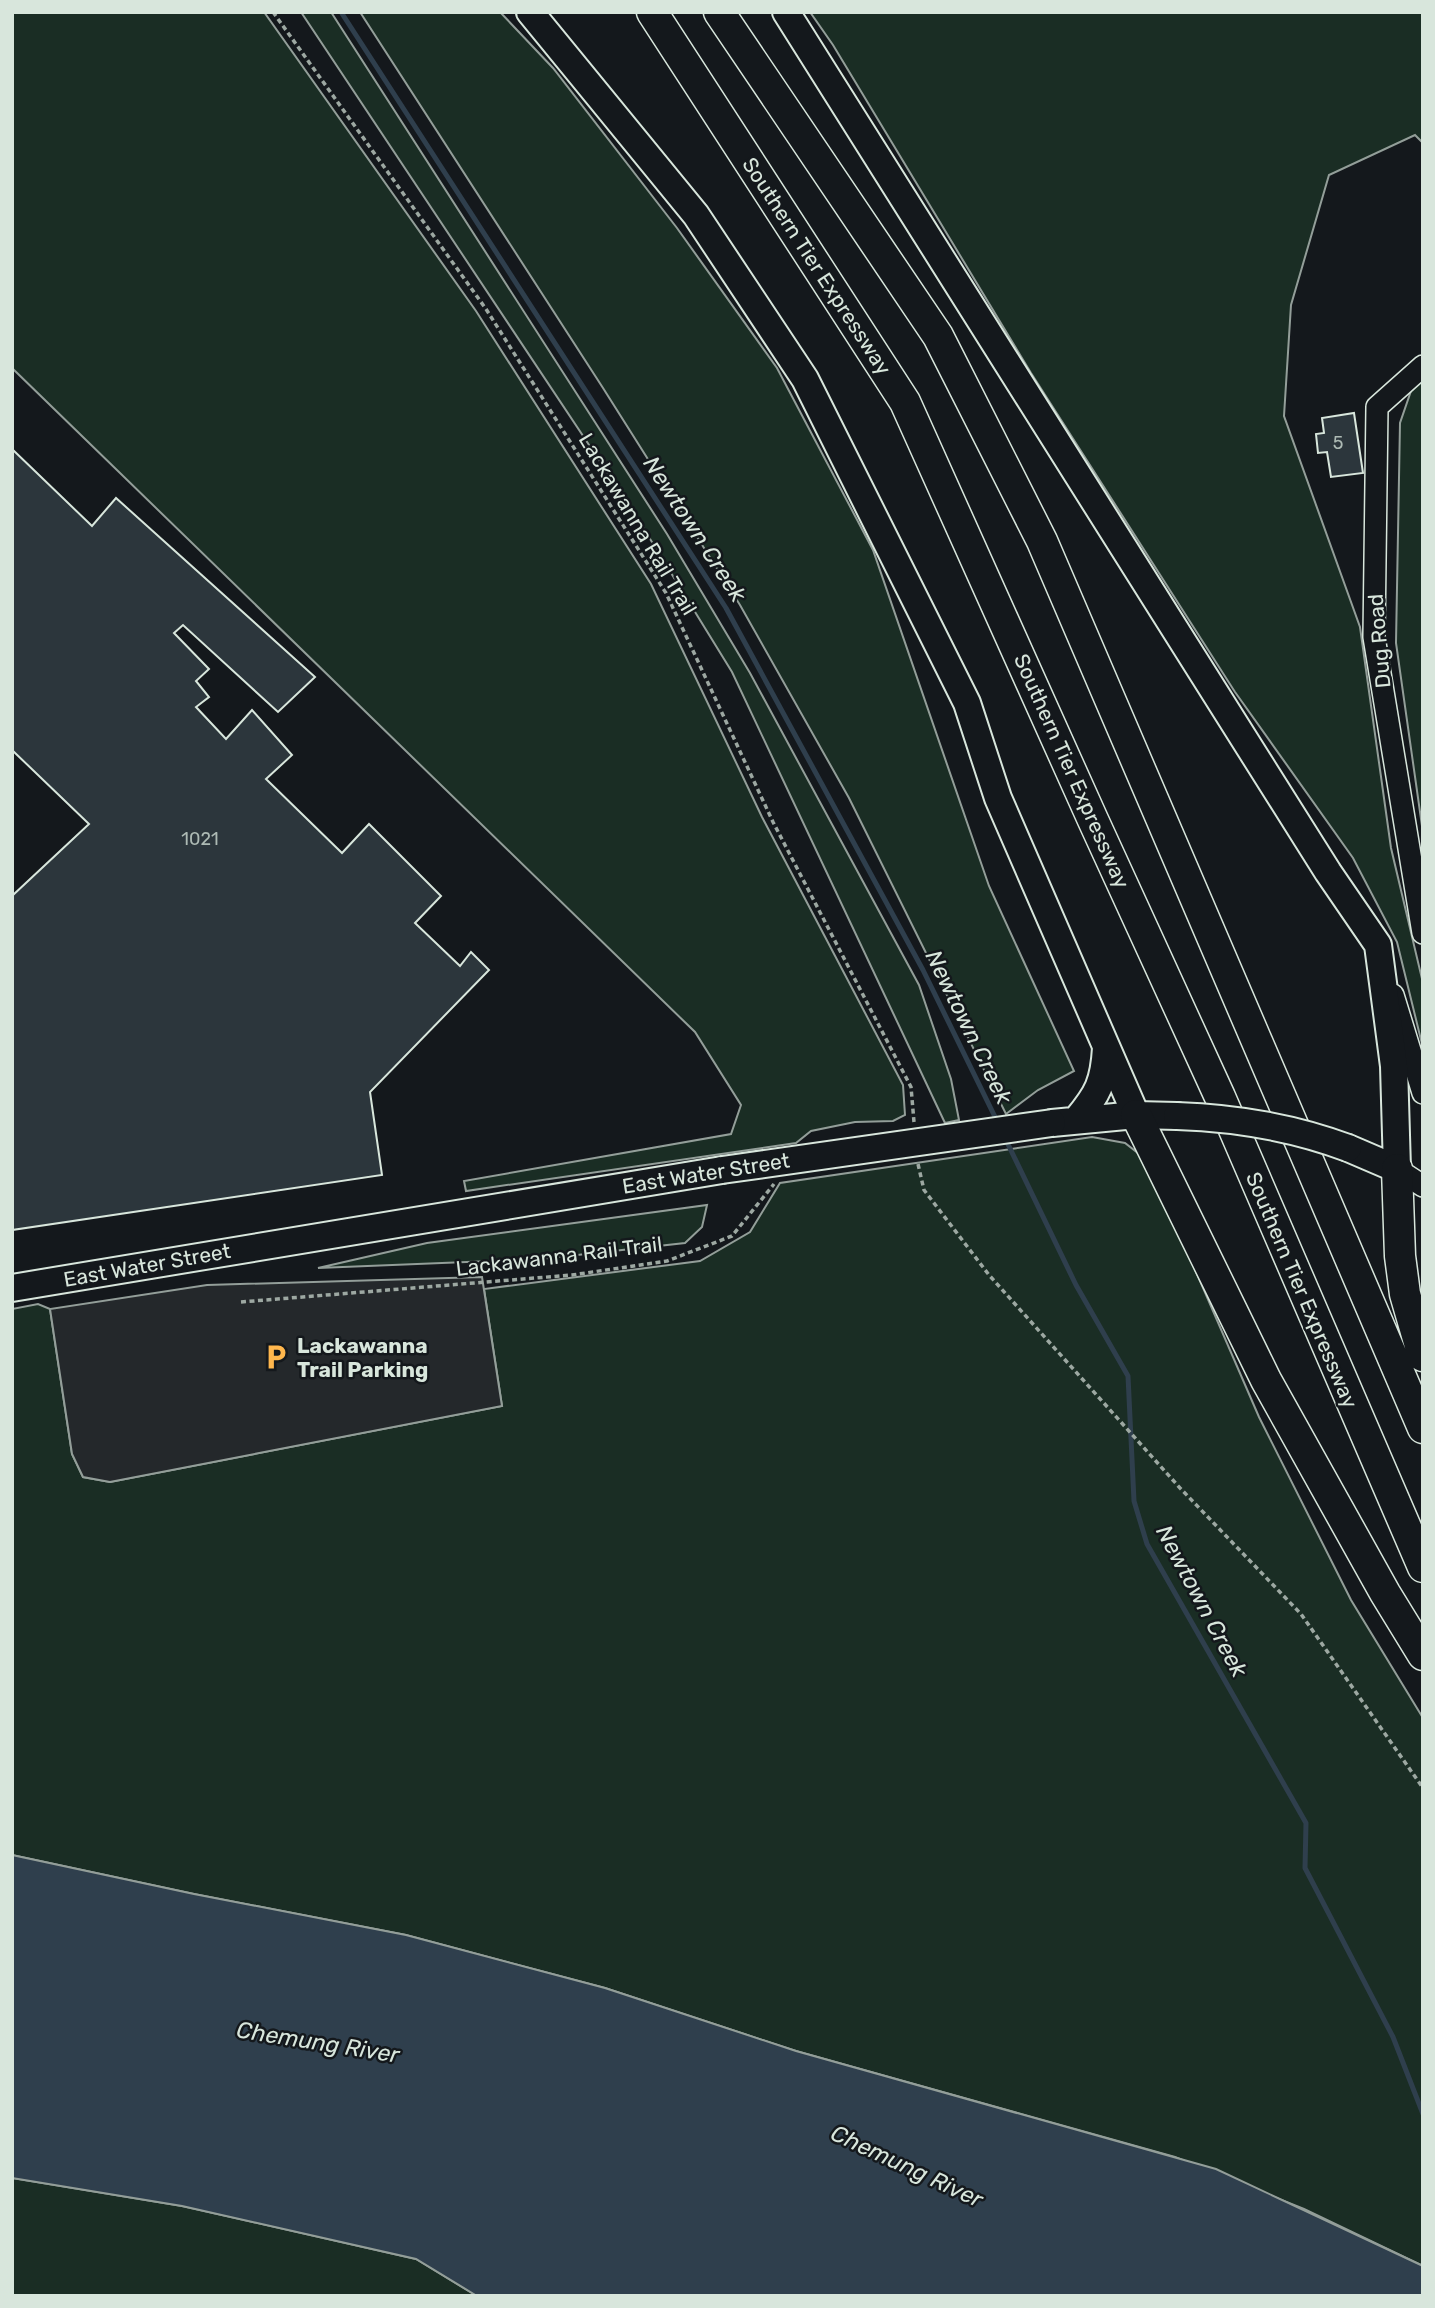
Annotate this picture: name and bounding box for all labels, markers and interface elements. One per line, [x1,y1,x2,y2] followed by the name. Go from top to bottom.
[737,153,897,380] street label: Southern Tier Expressway
[574,429,702,619] street label: Lackawanna Rail Trail
[1333,432,1343,454] house number: 5
[637,451,753,608] water label: Newtown Creek
[1362,593,1396,689] street label: Dug Road
[1009,650,1135,893] street label: Southern Tier Expressway
[181,828,219,850] house number: 1021
[920,945,1019,1110] water label: Newtown Creek
[620,1147,792,1199] street label: East Water Street
[1241,1168,1363,1412] street label: Southern Tier Expressway
[454,1231,664,1281] street label: Lackawanna Rail Trail
[62,1238,232,1292] street label: East Water Street
[297,1333,428,1382] place label: Lackawanna Trail Parking
[261,1342,291,1372] parking icon: Lackawanna Trail Parking
[1150,1520,1254,1683] water label: Newtown Creek
[235,2015,403,2069] water label: Chemung River
[827,2119,989,2214] water label: Chemung River

